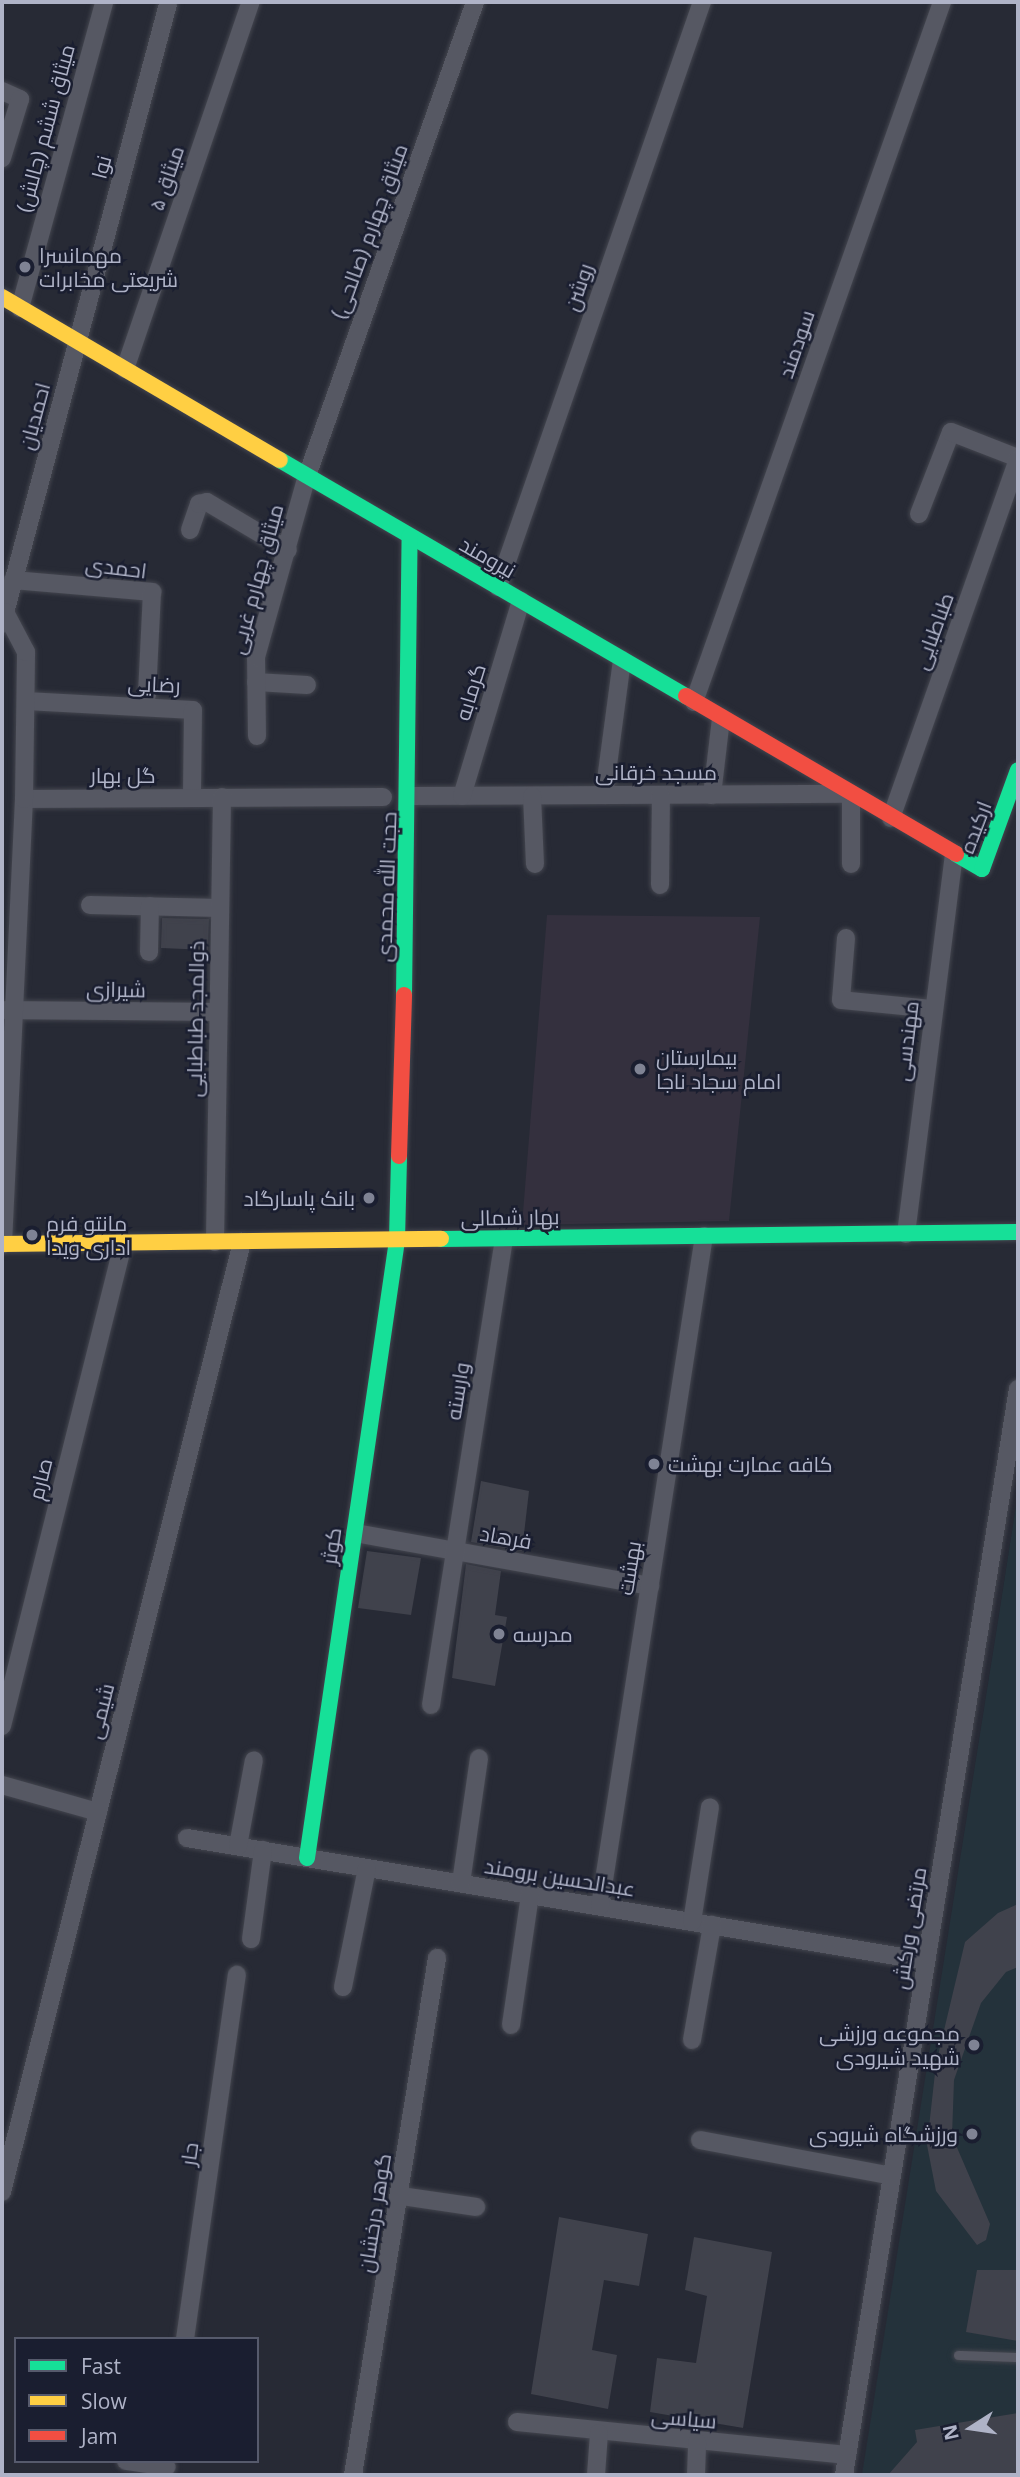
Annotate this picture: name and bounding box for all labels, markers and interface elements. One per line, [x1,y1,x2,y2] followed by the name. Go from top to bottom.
[11,41,79,215] street label: میثاق ششم (چالش)
[326,140,412,322] street label: میثاق چهارم (صالحی)
[143,142,189,214] street label: میثاق ۵
[86,152,116,182] street label: نوا
[39,242,178,292] place label: مهمانسرا شریعتی مخابرات
[17,259,33,275] marker: مهمانسرا شریعتی مخابرات
[558,260,598,314] street label: روشن
[773,307,819,381] street label: سودمند
[13,380,55,452] street label: احمدیان
[224,501,288,657] street label: میثاق چهارم غربی
[456,531,520,583] street label: نیرومند
[84,551,148,583] street label: احمدی
[907,589,959,673] street label: طباطبایی
[449,661,491,723] street label: گرمابه
[127,670,181,698] street label: رضایی
[595,759,717,785] street label: مسجد خرقانی
[90,762,156,788] street label: گل بهار
[954,797,996,857] street label: ارکیده
[371,811,401,963] street label: حجت الله محمدی
[181,940,209,1098] street label: ذوالمجد طباطبایی
[86,976,146,1002] street label: شیرازی
[889,999,923,1083] street label: مهندسی
[656,1044,781,1094] place label: بیمارستان امام سجاد ناجا
[630,1059,650,1079] marker: بیمارستان امام سجاد ناجا
[244,1185,355,1211] place label: بانک پاسارگاد
[361,1190,377,1206] marker: بانک پاسارگاد
[460,1204,560,1230] street label: بهار شمالی
[46,1210,131,1260] place label: مانتو فرم اداری ویدا
[24,1227,40,1243] marker: مانتو فرم اداری ویدا
[440,1360,474,1422] street label: وارسته
[668,1451,833,1477] place label: کافه عمارت بهشت
[23,1456,57,1502] street label: صارم
[646,1456,662,1472] marker: کافه عمارت بهشت
[478,1520,534,1554] street label: فرهاد
[316,1526,346,1566] street label: کوثر
[612,1539,646,1597] street label: بهشت
[513,1621,573,1647] place label: مدرسه
[491,1626,507,1642] marker: مدرسه
[81,1681,119,1741] street label: شیمی
[483,1853,637,1901] street label: عبدالحسین برومند
[887,1865,931,1991] street label: مرتضی ورکش
[819,2020,960,2070] place label: مجموعه ورزشی شهید شیرودی
[966,2037,982,2053] marker: مجموعه ورزشی شهید شیرودی
[809,2121,958,2147] place label: ورزشگاه شیرودی
[964,2126,980,2142] marker: ورزشگاه شیرودی
[175,2141,203,2167] street label: جار
[352,2152,396,2274] street label: گوهر درخشان
[14,2337,259,2463] legend
[81,2352,121,2380] text: Fast
[81,2387,127,2415] text: Slow
[936,2393,1006,2463] north arrow
[650,2403,718,2433] street label: سیاسی
[81,2422,118,2450] text: Jam
[936,2422,965,2443] text: N

